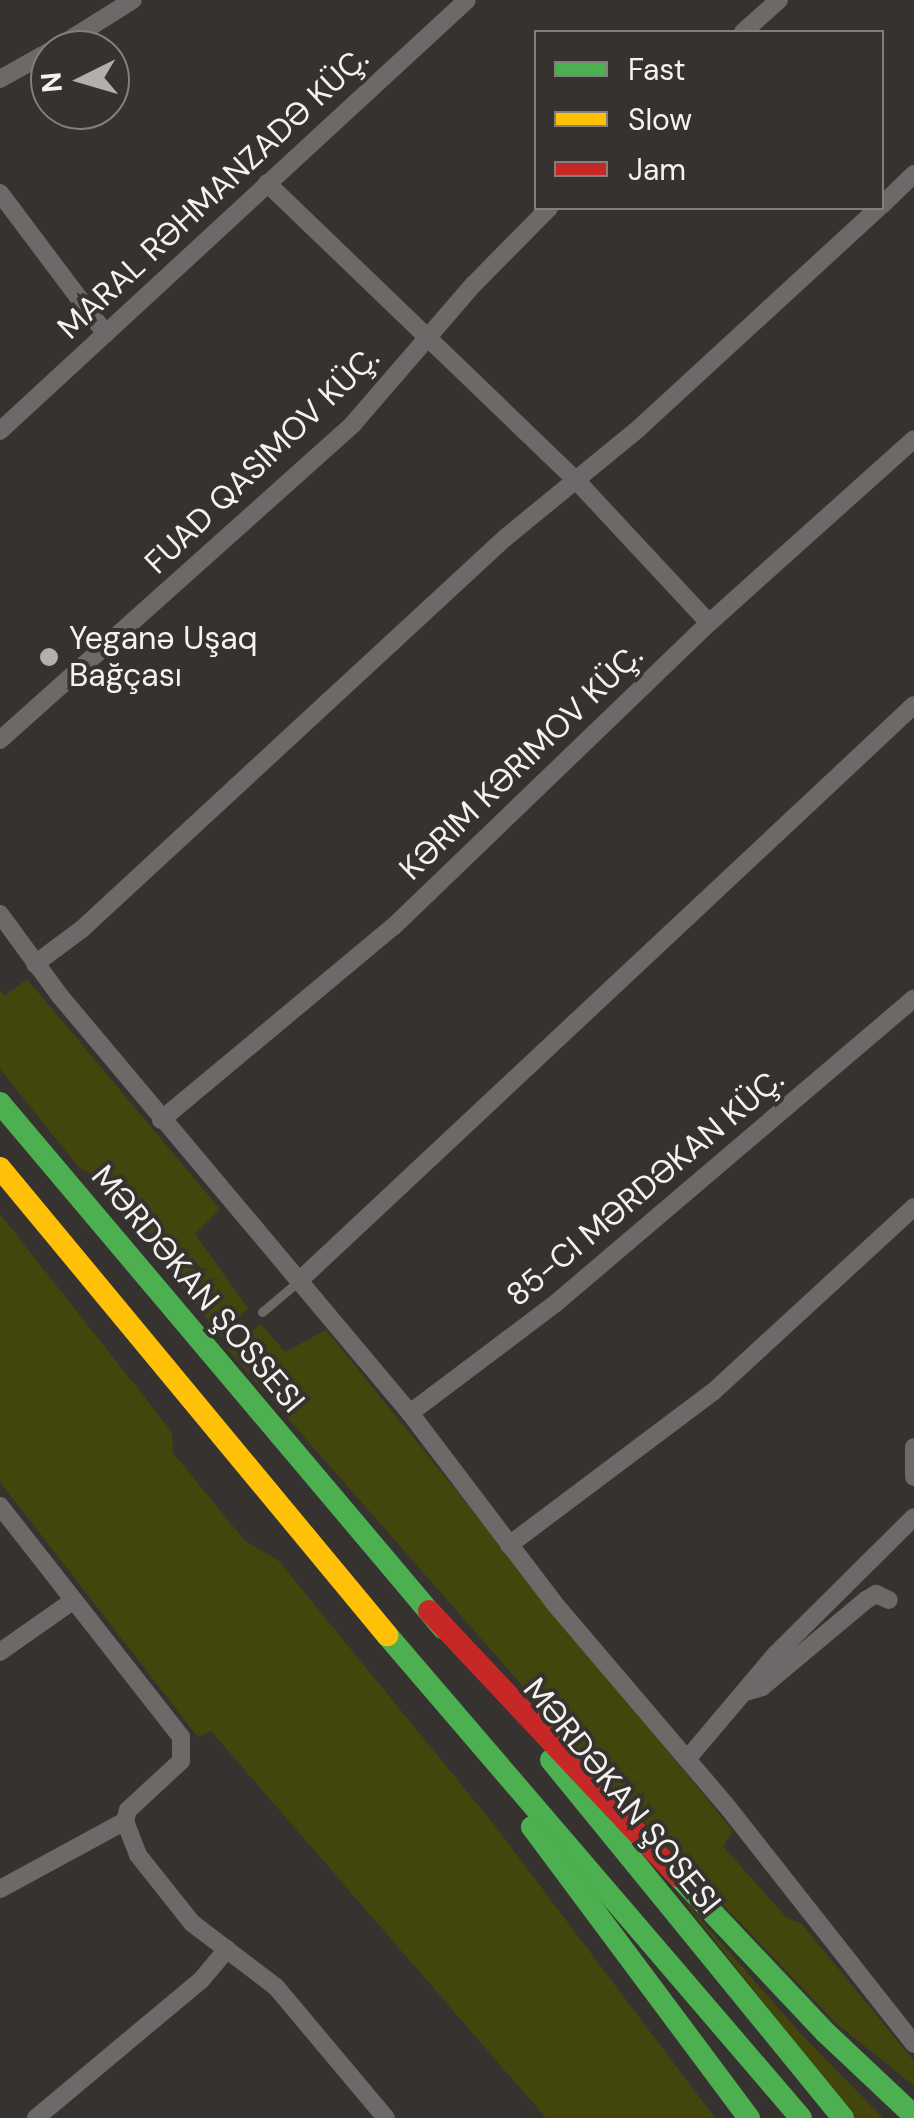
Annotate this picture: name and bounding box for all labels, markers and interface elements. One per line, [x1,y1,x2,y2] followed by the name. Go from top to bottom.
[30,30,130,130] north arrow
[534,30,884,210] legend
[50,39,376,347] street label: MARAL RƏHMANZADƏ KÜÇ.
[628,50,686,89] text: Fast
[628,100,692,139] text: Slow
[628,150,686,189] text: Jam
[137,338,387,582] street label: FUAD QASIMOV KÜÇ.
[69,620,258,695] place label: Yeganə Uşaq Bağçası
[392,636,650,888] street label: KƏRIM KƏRIMOV KÜÇ.
[38,646,60,668] marker: Yeganə Uşaq Bağçası
[499,1060,791,1314] street label: 85-CI MƏRDƏKAN KÜÇ.
[83,1158,313,1420] street label: MƏRDƏKAN ŞOSSESI
[515,1670,729,1922] street label: MƏRDƏKAN ŞOSESI

